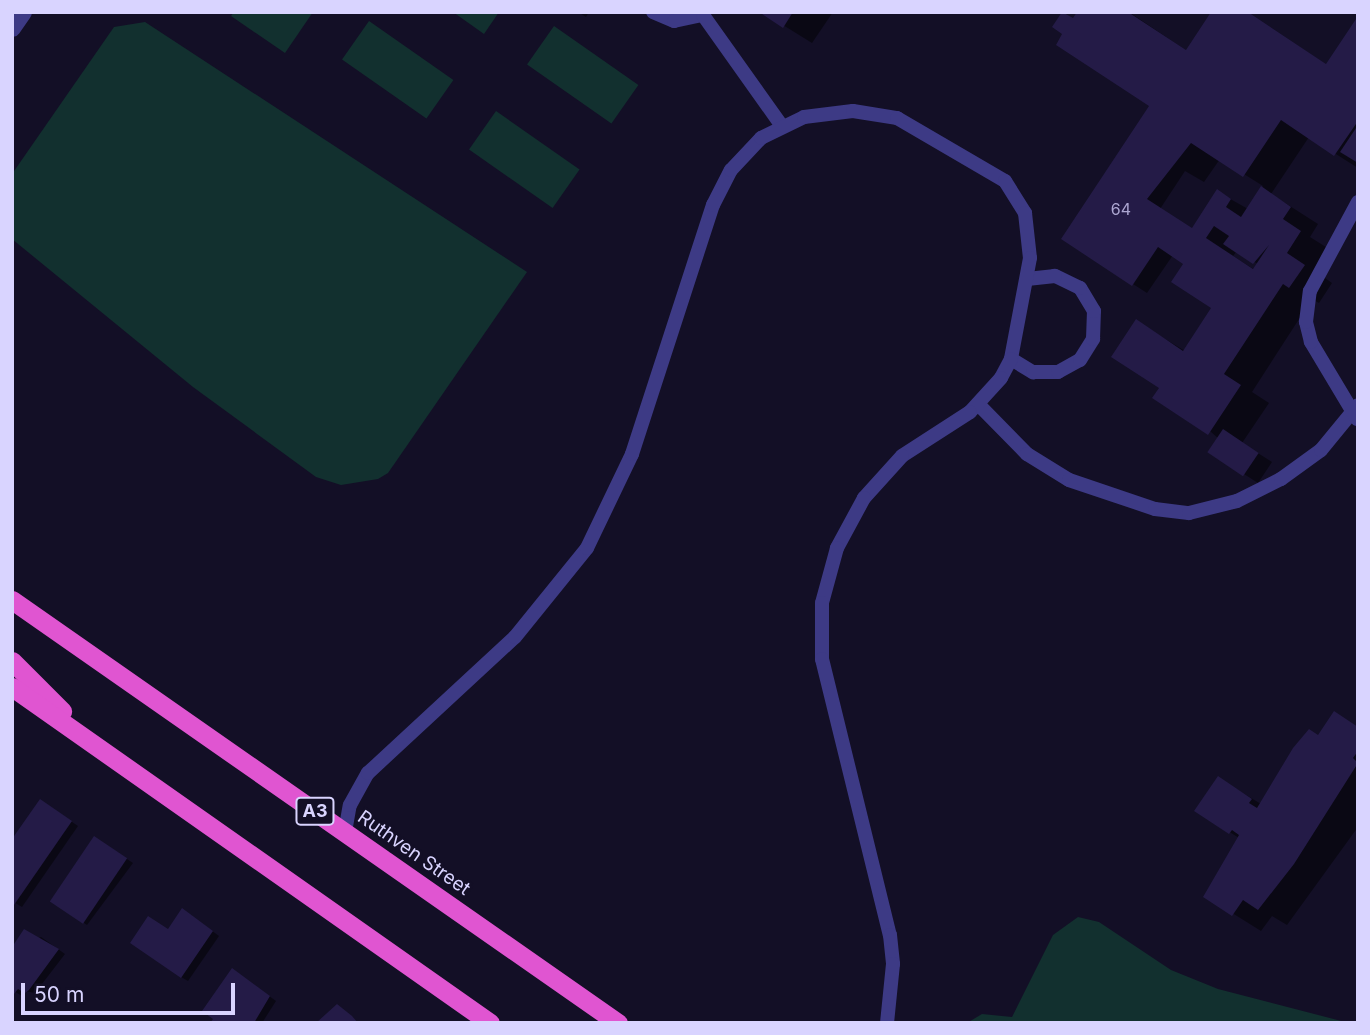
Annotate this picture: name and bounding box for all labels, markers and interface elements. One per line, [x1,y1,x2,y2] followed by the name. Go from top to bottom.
[1111,199,1131,219] house number: 64
[294,796,336,826] road number: A3
[353,806,475,900] street label: Ruthven Street
[24,968,238,1012] scale bar
[34,982,84,1007] text: 50 m

